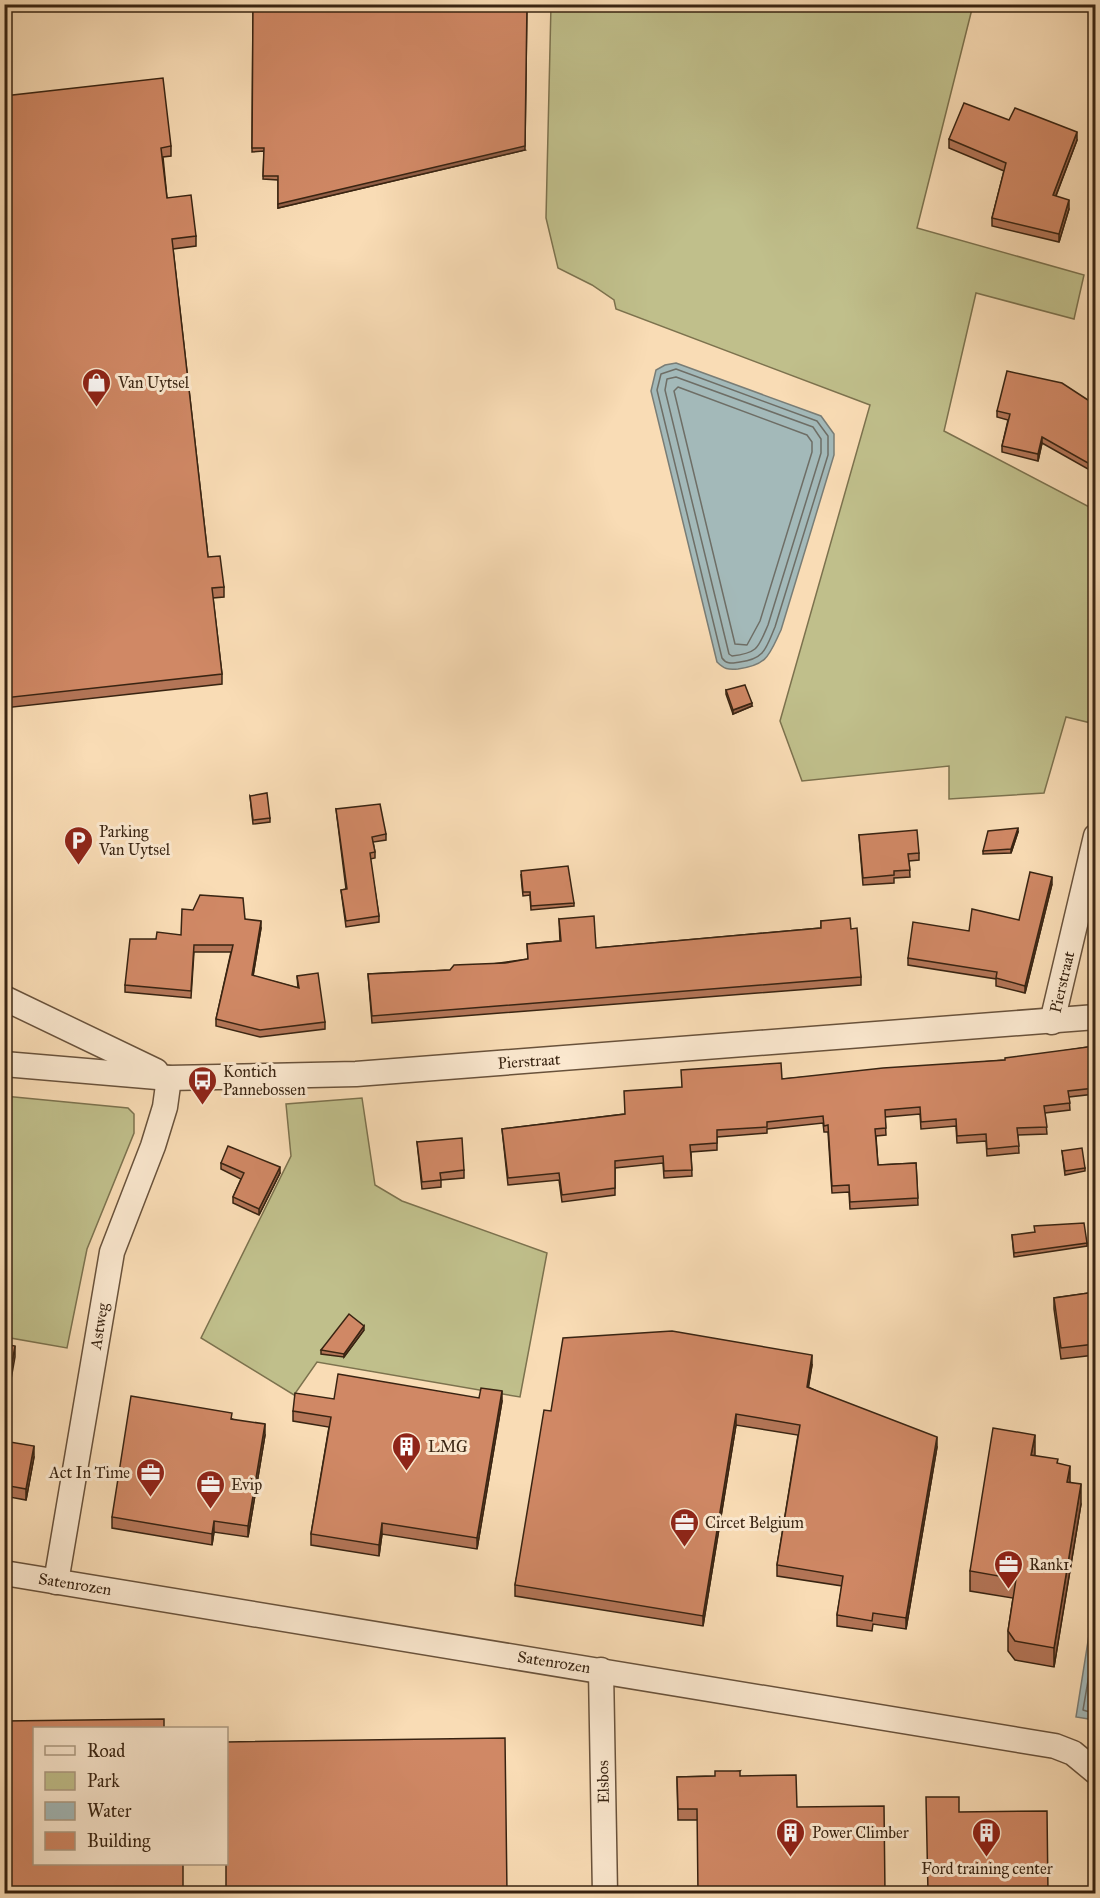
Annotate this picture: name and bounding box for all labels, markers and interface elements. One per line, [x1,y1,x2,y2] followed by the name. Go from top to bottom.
[81,366,113,408] shop icon: Van Uytsel
[117,373,190,392] place label: Van Uytsel
[98,822,171,859] place label: Parking Van Uytsel
[62,824,94,866] parking icon: Parking Van Uytsel
[1046,949,1078,1015] street label: Pierstraat
[497,1049,561,1073] street label: Pierstraat
[223,1062,306,1099] place label: Kontich Pannebossen
[186,1064,218,1106] bus stop icon: Kontich Pannebossen
[86,1301,113,1352] street label: Astweg
[391,1430,423,1472] building icon: LMG
[428,1437,468,1456] place label: LMG
[135,1456,167,1498] office icon: Act In Time
[48,1463,130,1482] place label: Act In Time
[194,1468,226,1510] office icon: Evip
[231,1475,262,1494] place label: Evip
[668,1506,700,1548] office icon: Circet Belgium
[705,1513,805,1533] place label: Circet Belgium
[992,1548,1024,1590] office icon: Rank1
[1029,1555,1069,1574] place label: Rank1
[37,1569,113,1599] street label: Satenrozen
[516,1647,592,1677] street label: Satenrozen
[33,1727,228,1865] legend
[87,1740,125,1762] text: Road
[593,1760,613,1804] street label: Elsbos
[87,1770,120,1792] text: Park
[87,1800,132,1822] text: Water
[775,1816,807,1858] building icon: Power Climber
[971,1816,1003,1858] building icon: Ford training center
[812,1823,909,1842] place label: Power Climber
[87,1830,151,1853] text: Building
[921,1859,1053,1879] place label: Ford training center

